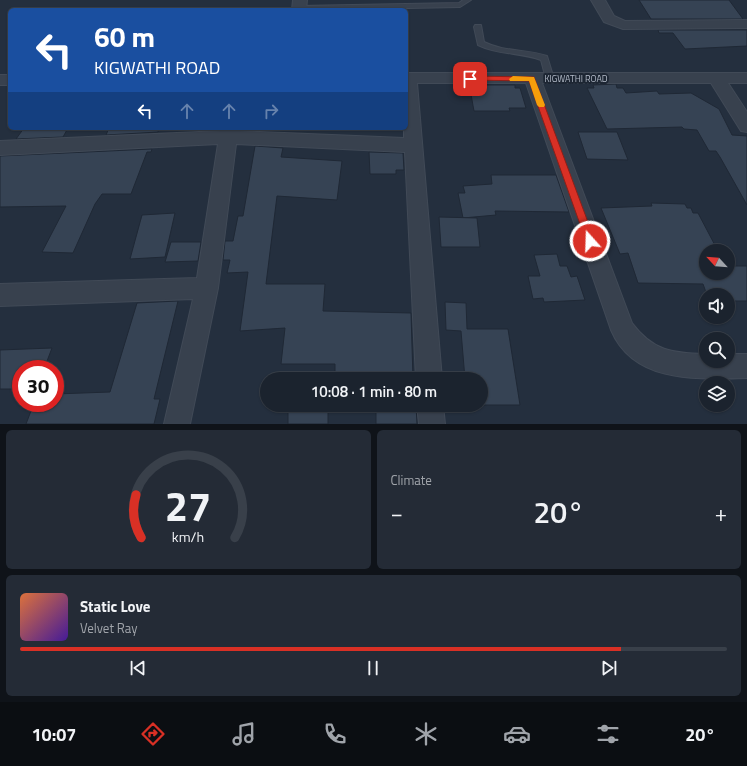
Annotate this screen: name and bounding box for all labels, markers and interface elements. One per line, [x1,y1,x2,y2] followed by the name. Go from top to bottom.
[94,15,155,58] text: 60 m
[28,24,80,76] icon: left
[94,54,220,81] text: KIGWATHI ROAD
[453,62,487,96] pin
[459,68,481,90] icon: arrive
[544,72,608,85] street label: KIGWATHI ROAD
[134,100,156,122] icon: left
[176,100,198,122] icon: ahead
[218,100,240,122] icon: ahead
[260,100,282,122] icon: right
[569,220,611,262] position arrow
[699,244,735,280] north arrow
[699,244,735,412] map controls
[699,288,735,324] button: sound
[699,332,735,368] button: search
[12,360,64,412] speed limit sign: 30
[699,376,735,412] button: layers
[311,380,437,403] text: 10:08 · 1 min · 80 m
[391,470,432,490] text: Climate
[165,473,212,536] text: 27
[534,489,584,535] text: 20°
[391,496,403,530] text: −
[715,496,727,530] text: +
[172,525,204,547] text: km/h
[80,595,151,618] text: Static Love
[80,618,138,638] text: Velvet Ray
[127,657,149,679] icon: previous
[362,657,384,679] icon: pause
[598,657,620,679] icon: next
[139,720,167,748] icon: directions
[230,720,258,748] icon: music
[321,720,349,748] icon: phone
[412,720,440,748] icon: climate
[503,720,531,748] icon: car
[594,720,622,748] icon: filters
[31,721,76,748] text: 10:07
[685,721,715,748] text: 20°

